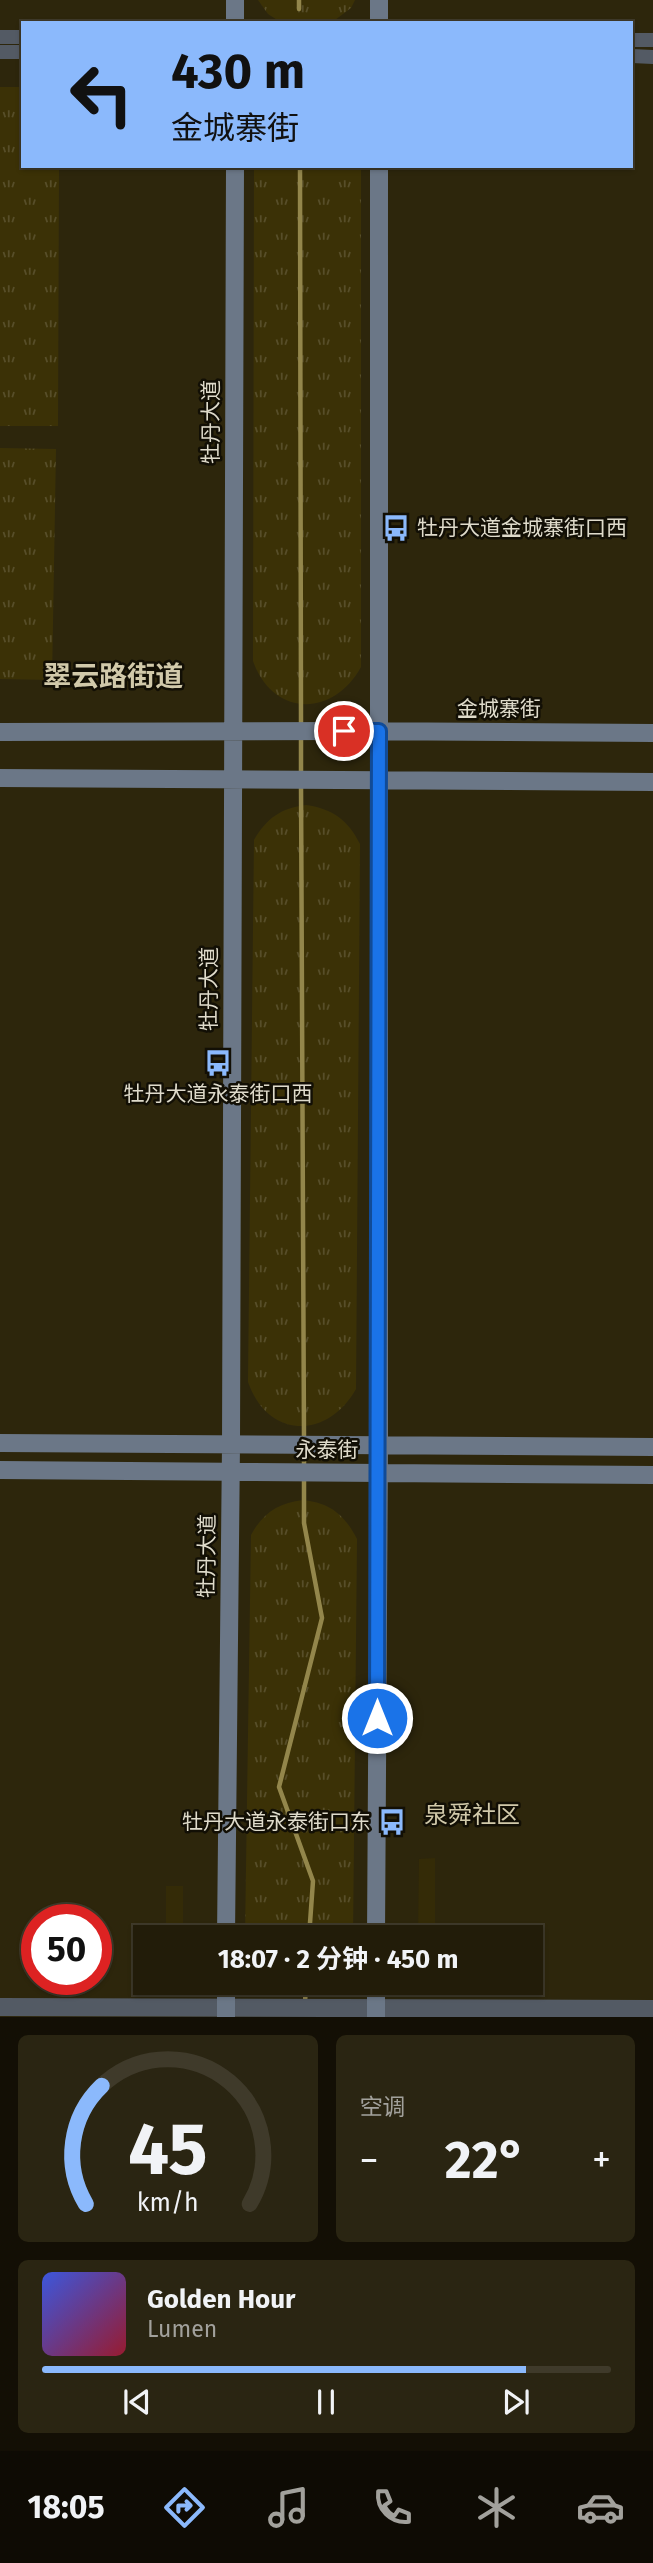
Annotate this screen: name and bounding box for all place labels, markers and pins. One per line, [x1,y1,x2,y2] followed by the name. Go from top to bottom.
[381,513,411,543] bus stop icon: 牡丹大道金城寨街口西
[417,515,627,541] place label: 牡丹大道金城寨街口西
[314,701,374,761] pin
[203,1048,233,1078] bus stop icon: 牡丹大道永泰街口西
[124,1081,313,1107] place label: 牡丹大道永泰街口西
[377,1807,407,1837] bus stop icon: 牡丹大道永泰街口东
[182,1809,371,1835] place label: 牡丹大道永泰街口东

